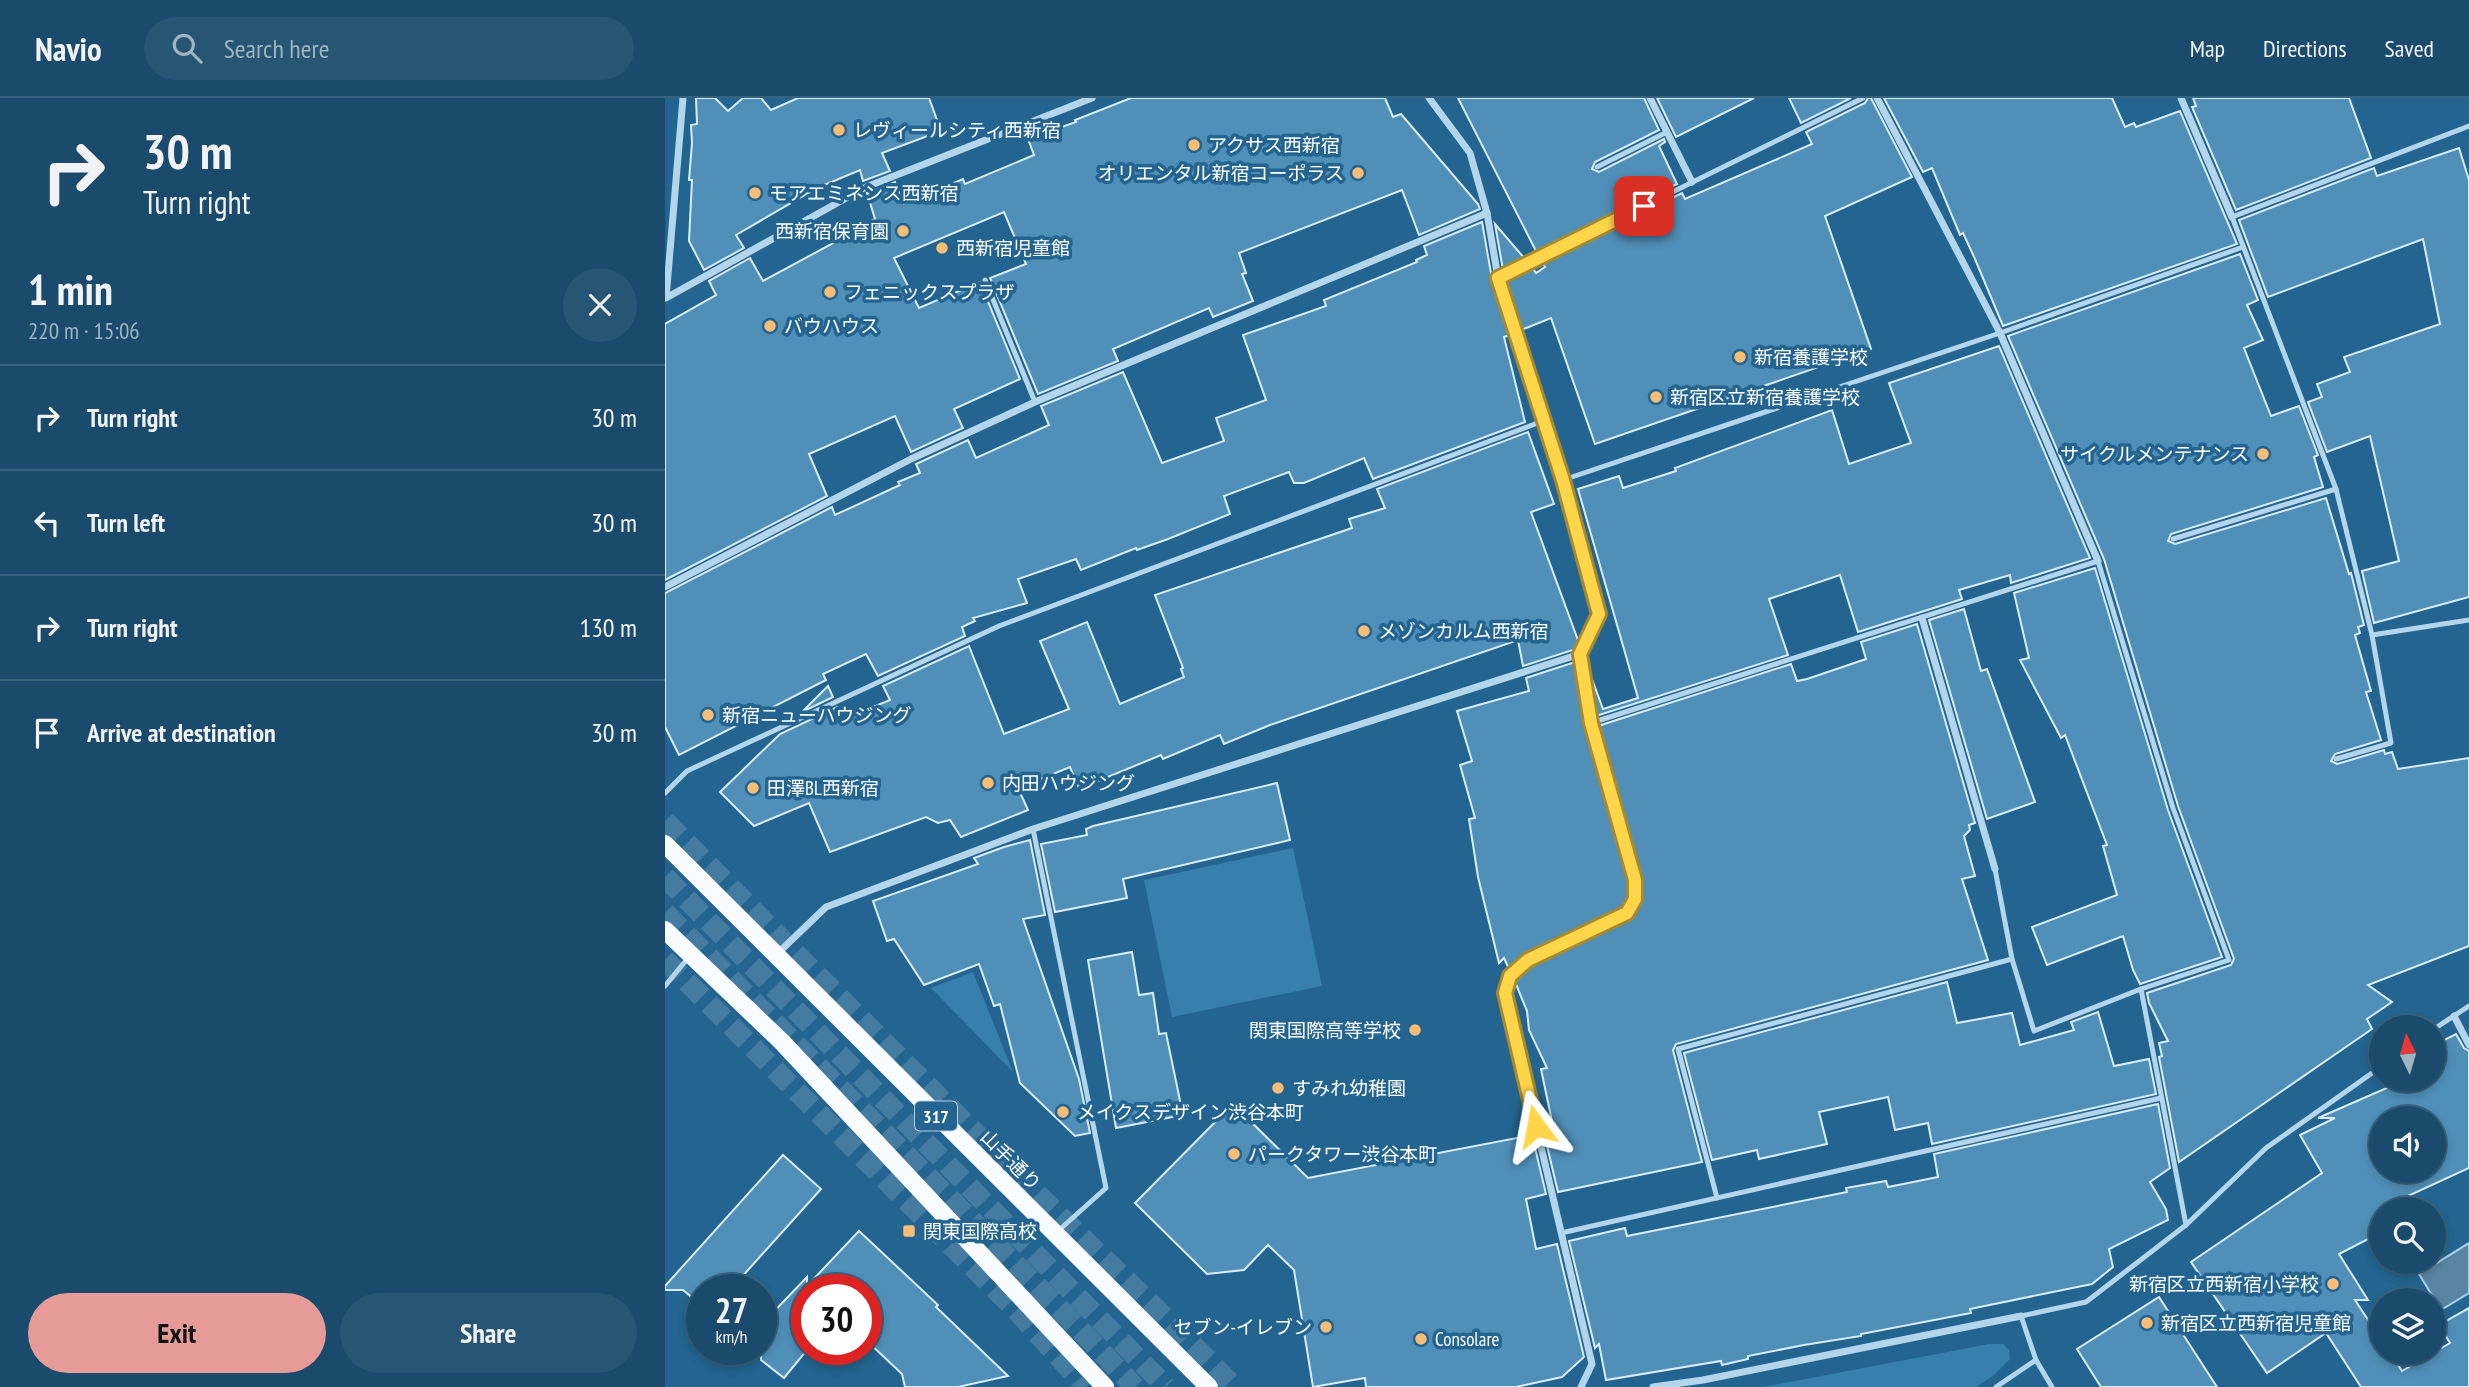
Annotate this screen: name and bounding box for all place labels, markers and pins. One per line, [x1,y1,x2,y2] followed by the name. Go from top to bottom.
[853,118,1061,142] place label: レヴィールシティ西新宿
[831,122,847,138] marker: レヴィールシティ西新宿
[1208,133,1340,157] place label: アクサス西新宿
[1186,137,1202,153] marker: アクサス西新宿
[1097,161,1344,185] place label: オリエンタル新宿コーポラス
[1350,165,1366,181] marker: オリエンタル新宿コーポラス
[1614,176,1674,236] pin
[769,181,959,205] place label: モアエミネンス西新宿
[747,185,763,201] marker: モアエミネンス西新宿
[775,219,889,243] place label: 西新宿保育園
[895,223,911,239] marker: 西新宿保育園
[956,236,1070,260] place label: 西新宿児童館
[934,240,950,256] marker: 西新宿児童館
[844,280,1014,304] place label: フェニックスプラザ
[822,284,838,300] marker: フェニックスプラザ
[784,314,879,338] place label: バウハウス
[762,318,778,334] marker: バウハウス
[1754,345,1868,369] place label: 新宿養護学校
[1732,349,1748,365] marker: 新宿養護学校
[1670,385,1860,409] place label: 新宿区立新宿養護学校
[1648,389,1664,405] marker: 新宿区立新宿養護学校
[2060,442,2249,466] place label: サイクルメンテナンス
[2255,446,2271,462] marker: サイクルメンテナンス
[1378,619,1549,643] place label: メゾンカルム西新宿
[1356,623,1372,639] marker: メゾンカルム西新宿
[722,703,912,727] place label: 新宿ニューハウジング
[700,707,716,723] marker: 新宿ニューハウジング
[1002,771,1135,795] place label: 内田ハウジング
[980,775,996,791] marker: 内田ハウジング
[767,776,879,800] place label: 田澤BL西新宿
[745,780,761,796] marker: 田澤BL西新宿
[1249,1018,1401,1042] place label: 関東国際高等学校
[1407,1022,1423,1038] marker: 関東国際高等学校
[1292,1076,1406,1100] place label: すみれ幼稚園
[1270,1080,1286,1096] marker: すみれ幼稚園
[1077,1100,1304,1124] place label: メイクスデザイン渋谷本町
[1055,1104,1071,1120] marker: メイクスデザイン渋谷本町
[1248,1142,1437,1166] place label: パークタワー渋谷本町
[1226,1146,1242,1162] marker: パークタワー渋谷本町
[923,1219,1037,1243] place label: 関東国際高校
[901,1223,917,1239] marker: 関東国際高校
[2129,1272,2319,1296] place label: 新宿区立西新宿小学校
[2325,1276,2341,1292] marker: 新宿区立西新宿小学校
[2161,1311,2351,1335] place label: 新宿区立西新宿児童館
[1173,1315,1312,1339] place label: セブン-イレブン
[2139,1315,2155,1331] marker: 新宿区立西新宿児童館
[1318,1319,1334,1335] marker: セブン-イレブン
[1435,1327,1500,1351] place label: Consolare
[1413,1331,1429,1347] marker: Consolare

